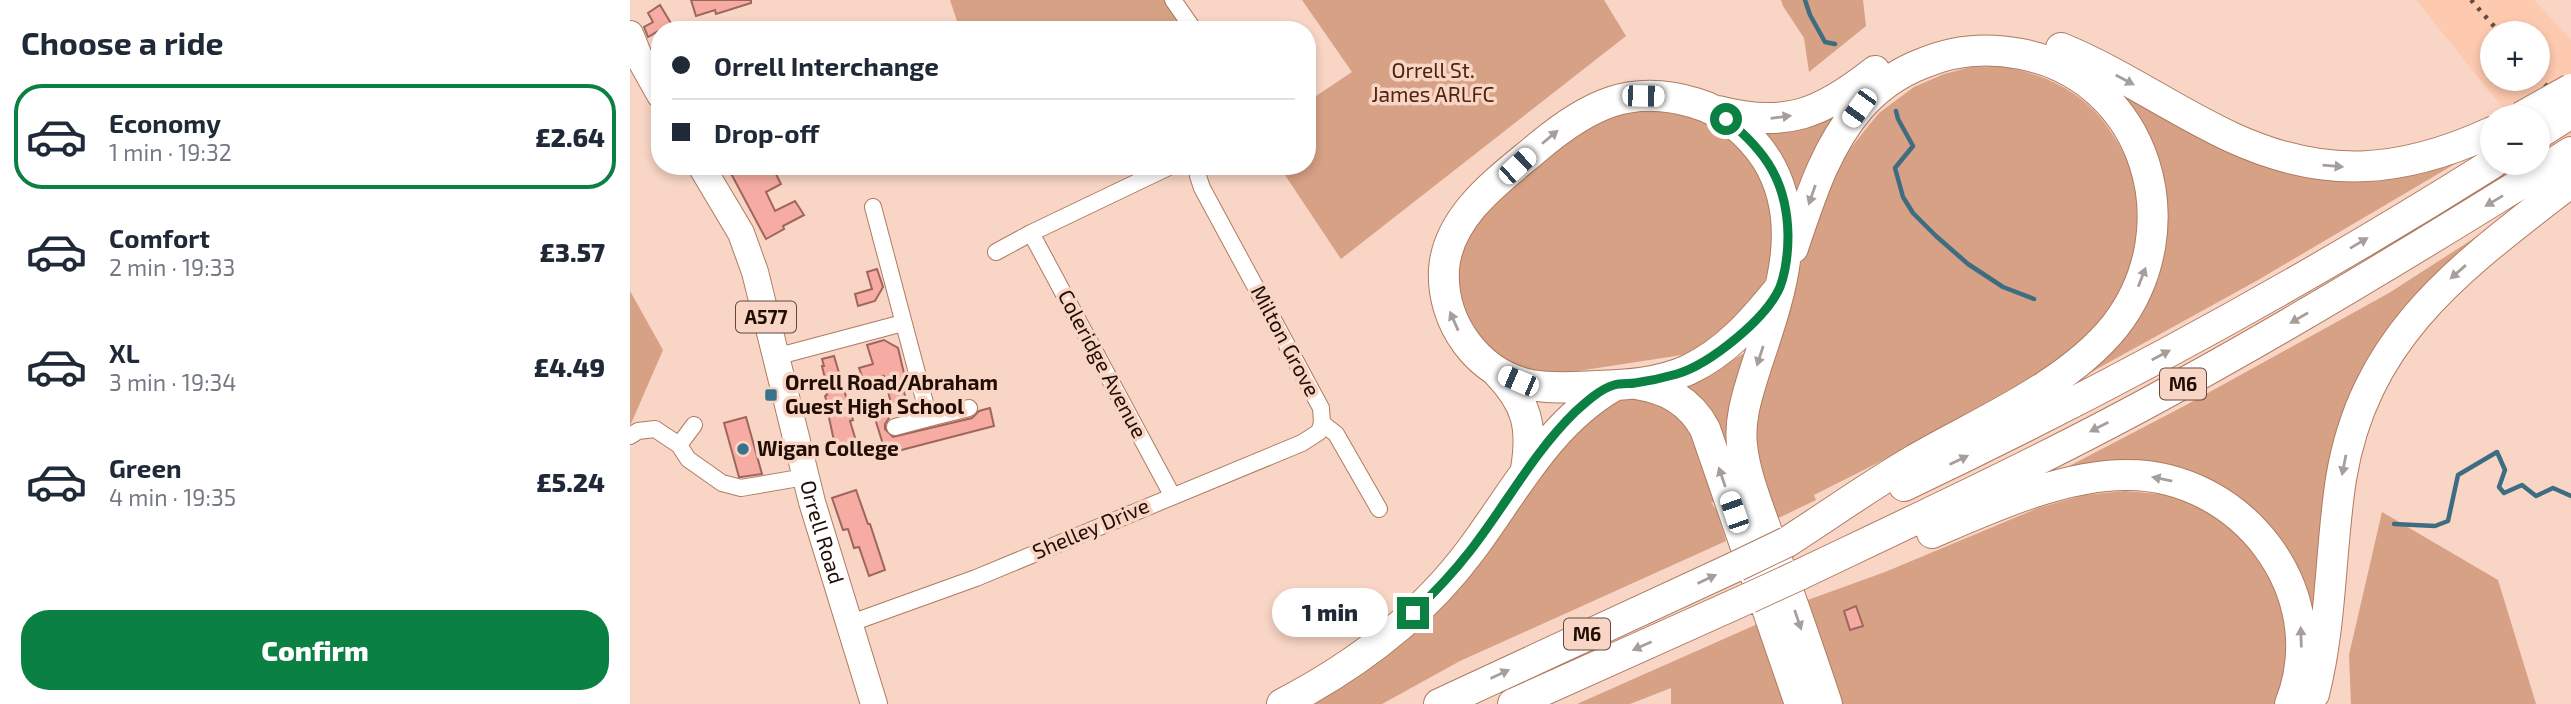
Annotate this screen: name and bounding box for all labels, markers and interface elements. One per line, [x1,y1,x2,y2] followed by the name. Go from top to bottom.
[2480,21,2550,175] map controls
[2480,21,2550,91] button: +
[21,23,224,61] text: Choose a ride
[714,50,939,81] text: Orrell Interchange
[1371,57,1495,106] park label: Orrell St. James ARLFC
[2115,74,2135,85] one-way arrow
[1622,85,1665,107] car
[1839,85,1880,131] car
[1710,103,1742,135] route start
[25,105,88,168] icon: car
[2480,105,2550,175] button: −
[109,107,221,138] text: Economy
[1771,112,1793,123] one-way arrow
[714,117,819,148] text: Drop-off
[535,121,605,152] text: £2.64
[1541,130,1558,145] one-way arrow
[109,138,232,166] text: 1 min · 19:32
[1495,144,1540,188] car
[2323,161,2345,172] one-way arrow
[1806,184,1817,205] one-way arrow
[2484,195,2503,207] one-way arrow
[25,220,88,283] icon: car
[109,222,210,253] text: Comfort
[540,236,605,267] text: £3.57
[2350,237,2369,249] one-way arrow
[109,253,235,281] text: 2 min · 19:33
[2450,264,2467,280] one-way arrow
[2137,266,2148,287] one-way arrow
[1247,281,1326,400] street label: Milton Grove
[1054,285,1153,442] street label: Coleridge Avenue
[736,302,796,332] road number: A577
[1448,311,1460,331] one-way arrow
[2289,311,2308,324] one-way arrow
[25,335,88,398] icon: car
[109,337,140,368] text: XL
[1754,345,1764,366] one-way arrow
[2151,349,2171,361] one-way arrow
[534,351,605,382] text: £4.49
[1495,363,1542,399] car
[109,368,237,396] text: 3 min · 19:34
[2160,368,2206,400] road number: M6
[785,369,998,418] place label: Orrell Road/Abraham Guest High School
[763,387,779,403] marker: Orrell Road/Abraham Guest High School
[2089,422,2109,433] one-way arrow
[757,435,899,460] place label: Wigan College
[735,441,751,457] marker: Wigan College
[25,450,88,513] icon: car
[109,452,182,483] text: Green
[1949,454,1969,466] one-way arrow
[2338,454,2349,476] one-way arrow
[536,466,605,497] text: £5.24
[1716,467,1726,488] one-way arrow
[2151,473,2173,484] one-way arrow
[796,477,850,587] street label: Orrell Road
[109,483,236,511] text: 4 min · 19:35
[1718,489,1751,535] car
[1028,492,1152,563] street label: Shelley Drive
[1697,574,1717,585] one-way arrow
[1273,588,1388,638] callout: 1 min
[1397,597,1429,629] route end
[1302,598,1358,626] text: 1 min
[21,610,609,690] button: Confirm
[1793,610,1804,631] one-way arrow
[1564,618,1610,650] road number: M6
[2295,626,2306,648] one-way arrow
[1632,640,1652,652] one-way arrow
[1490,668,1510,680] one-way arrow

